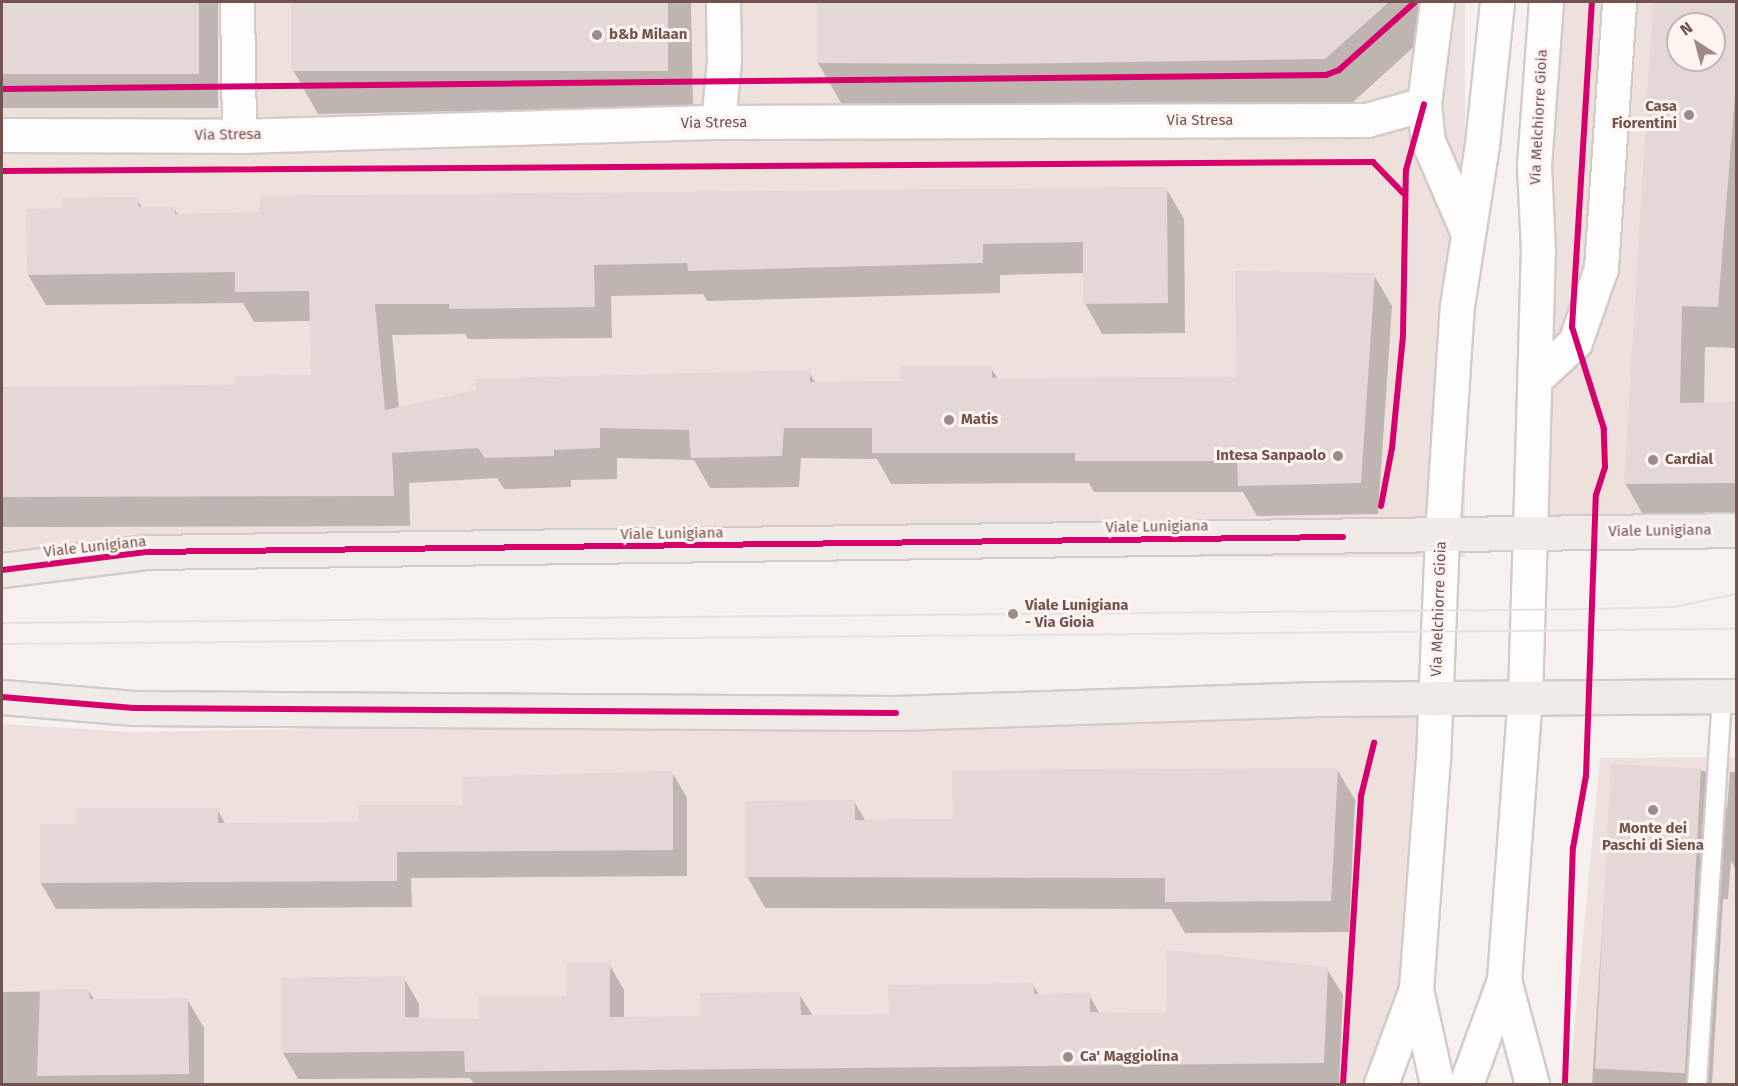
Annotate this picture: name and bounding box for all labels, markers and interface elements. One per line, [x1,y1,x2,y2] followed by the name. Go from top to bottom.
[1666,12,1726,72] north arrow
[1676,18,1696,39] text: N
[609,26,687,44] place label: b&b Milaan
[590,28,604,42] marker: b&b Milaan
[1526,49,1552,185] street label: Via Melchiorre Gioia
[1612,97,1677,132] place label: Casa Fiorentini
[1682,108,1696,122] marker: Casa Fiorentini
[1167,112,1233,130] street label: Via Stresa
[680,113,748,133] street label: Via Stresa
[194,125,262,145] street label: Via Stresa
[961,411,998,429] place label: Matis
[942,413,956,427] marker: Matis
[1216,447,1326,465] place label: Intesa Sanpaolo
[1331,449,1345,463] marker: Intesa Sanpaolo
[1665,451,1713,469] place label: Cardial
[1646,453,1660,467] marker: Cardial
[1105,517,1209,537] street label: Viale Lunigiana
[1608,521,1712,541] street label: Viale Lunigiana
[620,524,724,544] street label: Viale Lunigiana
[43,533,147,561] street label: Viale Lunigiana
[1428,541,1450,677] street label: Via Melchiorre Gioia
[1025,596,1129,631] place label: Viale Lunigiana - Via Gioia
[1006,607,1020,621] marker: Viale Lunigiana - Via Gioia
[1646,803,1660,817] marker: Monte dei Paschi di Siena
[1602,819,1704,854] place label: Monte dei Paschi di Siena
[1080,1048,1179,1066] place label: Ca' Maggiolina
[1061,1050,1075,1064] marker: Ca' Maggiolina

